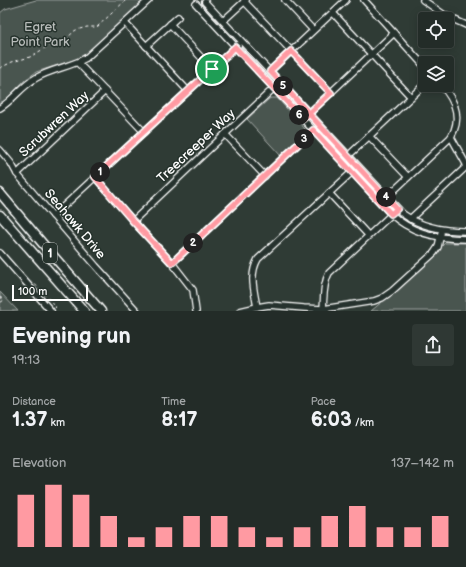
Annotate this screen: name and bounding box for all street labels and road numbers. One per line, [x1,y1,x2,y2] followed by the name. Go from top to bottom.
[16,88,92,160] street label: Scrubwren Way
[154,106,239,186] street label: Treecreeper Way
[41,186,109,263] street label: Seahawk Drive
[43,243,57,263] road number: 1

